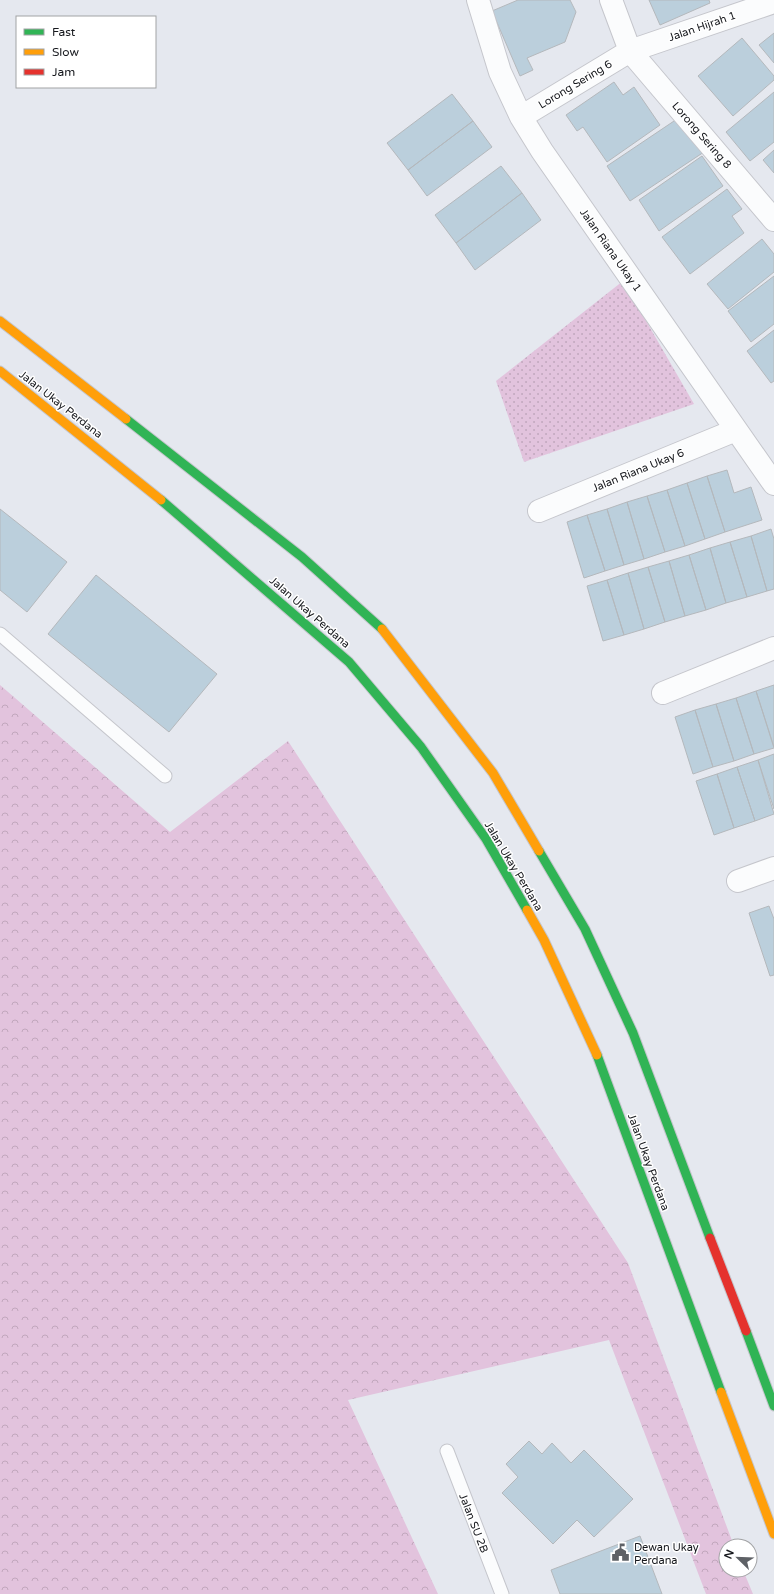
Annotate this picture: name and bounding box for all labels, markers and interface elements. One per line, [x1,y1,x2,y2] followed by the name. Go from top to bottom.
[667,9,738,44] street label: Jalan Hijrah 1
[16,16,156,88] legend
[52,25,76,39] text: Fast
[52,45,79,59] text: Slow
[536,57,615,112] street label: Lorong Sering 6
[52,65,75,79] text: Jam
[669,100,734,171] street label: Lorong Sering 8
[577,206,644,294] street label: Jalan Riana Ukay 1
[16,368,105,441] street label: Jalan Ukay Perdana
[590,446,686,495] street label: Jalan Riana Ukay 6
[267,574,353,651] street label: Jalan Ukay Perdana
[482,819,545,913] street label: Jalan Ukay Perdana
[625,1112,672,1212] street label: Jalan Ukay Perdana
[456,1492,491,1555] street label: Jalan SU 2B
[718,1538,758,1578] north arrow
[634,1541,699,1567] place label: Dewan Ukay Perdana
[611,1543,631,1563] public building icon: Dewan Ukay Perdana
[722,1548,737,1561] text: N

